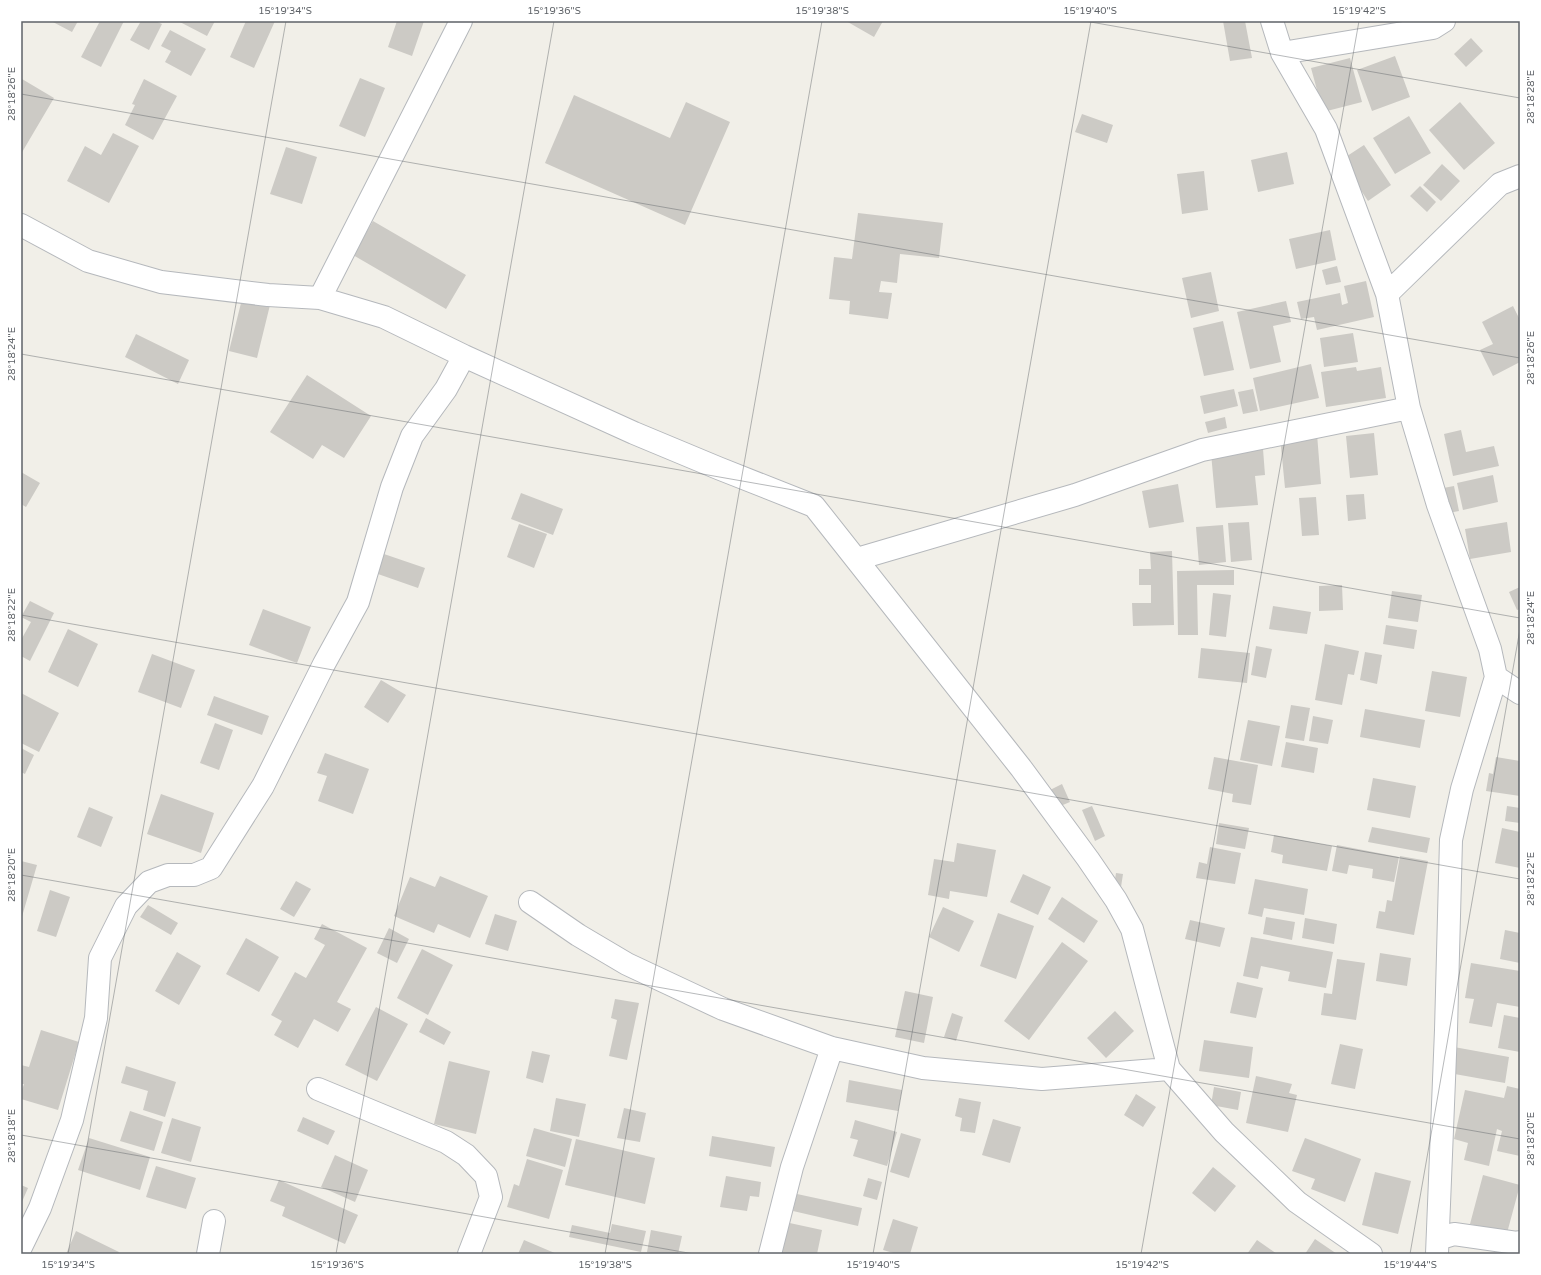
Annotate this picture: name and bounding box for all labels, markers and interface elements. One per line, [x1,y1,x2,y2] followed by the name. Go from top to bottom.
[258,5,312,17] text: 15°19'34"S
[527,5,581,17] text: 15°19'36"S
[795,5,849,17] text: 15°19'38"S
[1063,5,1117,17] text: 15°19'40"S
[1332,5,1386,17] text: 15°19'42"S
[6,67,18,121] text: 28°18'26"E
[1525,70,1537,124] text: 28°18'28"E
[6,327,18,381] text: 28°18'24"E
[1525,331,1537,385] text: 28°18'26"E
[6,588,18,642] text: 28°18'22"E
[1525,591,1537,645] text: 28°18'24"E
[6,848,18,902] text: 28°18'20"E
[1525,852,1537,906] text: 28°18'22"E
[6,1109,18,1163] text: 28°18'18"E
[1525,1112,1537,1166] text: 28°18'20"E
[41,1259,95,1271] text: 15°19'34"S
[310,1259,364,1271] text: 15°19'36"S
[578,1259,632,1271] text: 15°19'38"S
[846,1259,900,1271] text: 15°19'40"S
[1115,1259,1169,1271] text: 15°19'42"S
[1383,1259,1437,1271] text: 15°19'44"S

